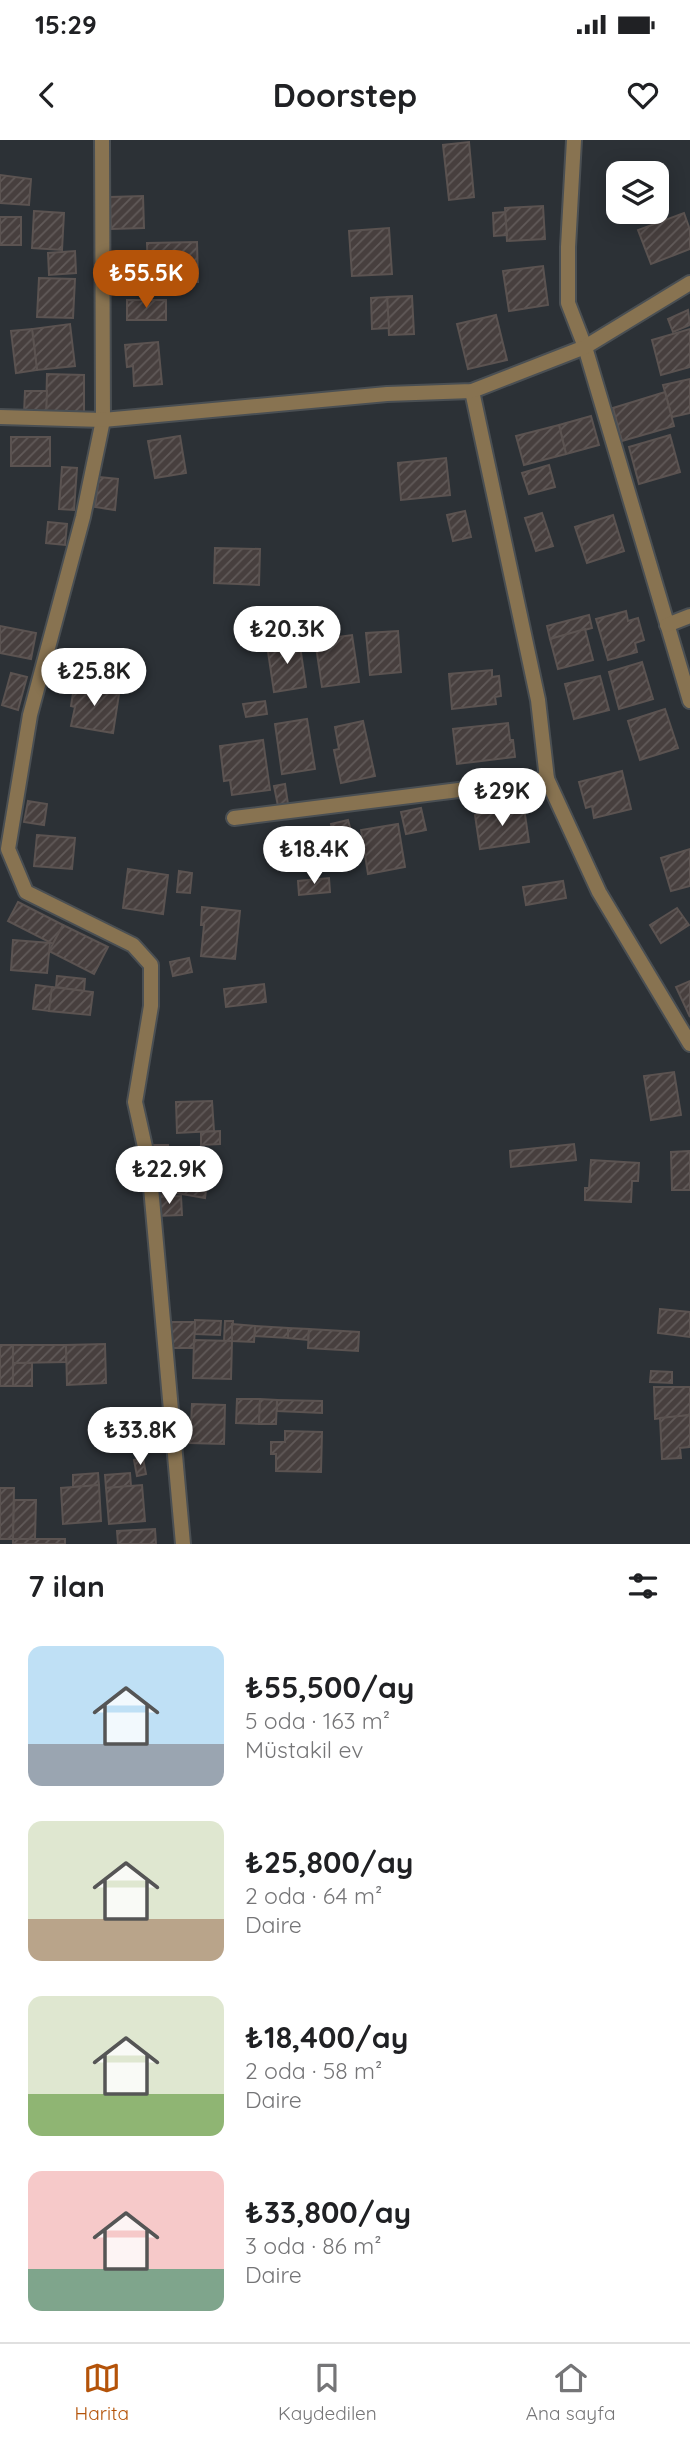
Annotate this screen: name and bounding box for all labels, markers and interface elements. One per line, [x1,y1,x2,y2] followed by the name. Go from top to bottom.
[35,8,97,41] text: 15:29
[273,75,417,115] text: Doorstep
[28,76,66,114] icon: back
[624,76,662,114] icon: heart
[606,161,669,224] map controls
[606,161,669,224] button: layers
[89,250,203,310] pin: ₺55.5K
[109,258,183,287] text: ₺55.5K
[230,606,344,666] pin: ₺20.3K
[250,614,324,643] text: ₺20.3K
[37,648,151,708] pin: ₺25.8K
[57,656,131,685] text: ₺25.8K
[461,768,543,828] pin: ₺29K
[474,776,530,805] text: ₺29K
[257,826,371,886] pin: ₺18.4K
[279,834,349,863] text: ₺18.4K
[112,1146,226,1206] pin: ₺22.9K
[132,1154,206,1183] text: ₺22.9K
[83,1408,197,1467] pin: ₺33.8K
[104,1415,176,1444] text: ₺33.8K
[28,1567,105,1605] text: 7 ilan
[624,1567,662,1605] icon: filters
[245,1668,414,1706] text: ₺55,500/ay
[84,1674,168,1758] icon: home
[245,1706,390,1735] text: 5 oda · 163 m²
[245,1735,363,1764] text: Müstakil ev
[245,1843,413,1881] text: ₺25,800/ay
[84,1849,168,1933] icon: home
[245,1881,382,1910] text: 2 oda · 64 m²
[245,1910,302,1939] text: Daire
[245,2018,408,2056] text: ₺18,400/ay
[84,2024,168,2108] icon: home
[245,2056,382,2085] text: 2 oda · 58 m²
[245,2085,302,2114] text: Daire
[245,2193,411,2231] text: ₺33,800/ay
[84,2199,168,2283] icon: home
[245,2231,381,2260] text: 3 oda · 86 m²
[245,2260,302,2289] text: Daire
[75,2359,129,2425] tab: Harita
[278,2359,377,2425] tab: Kaydedilen
[526,2359,616,2425] tab: Ana sayfa

